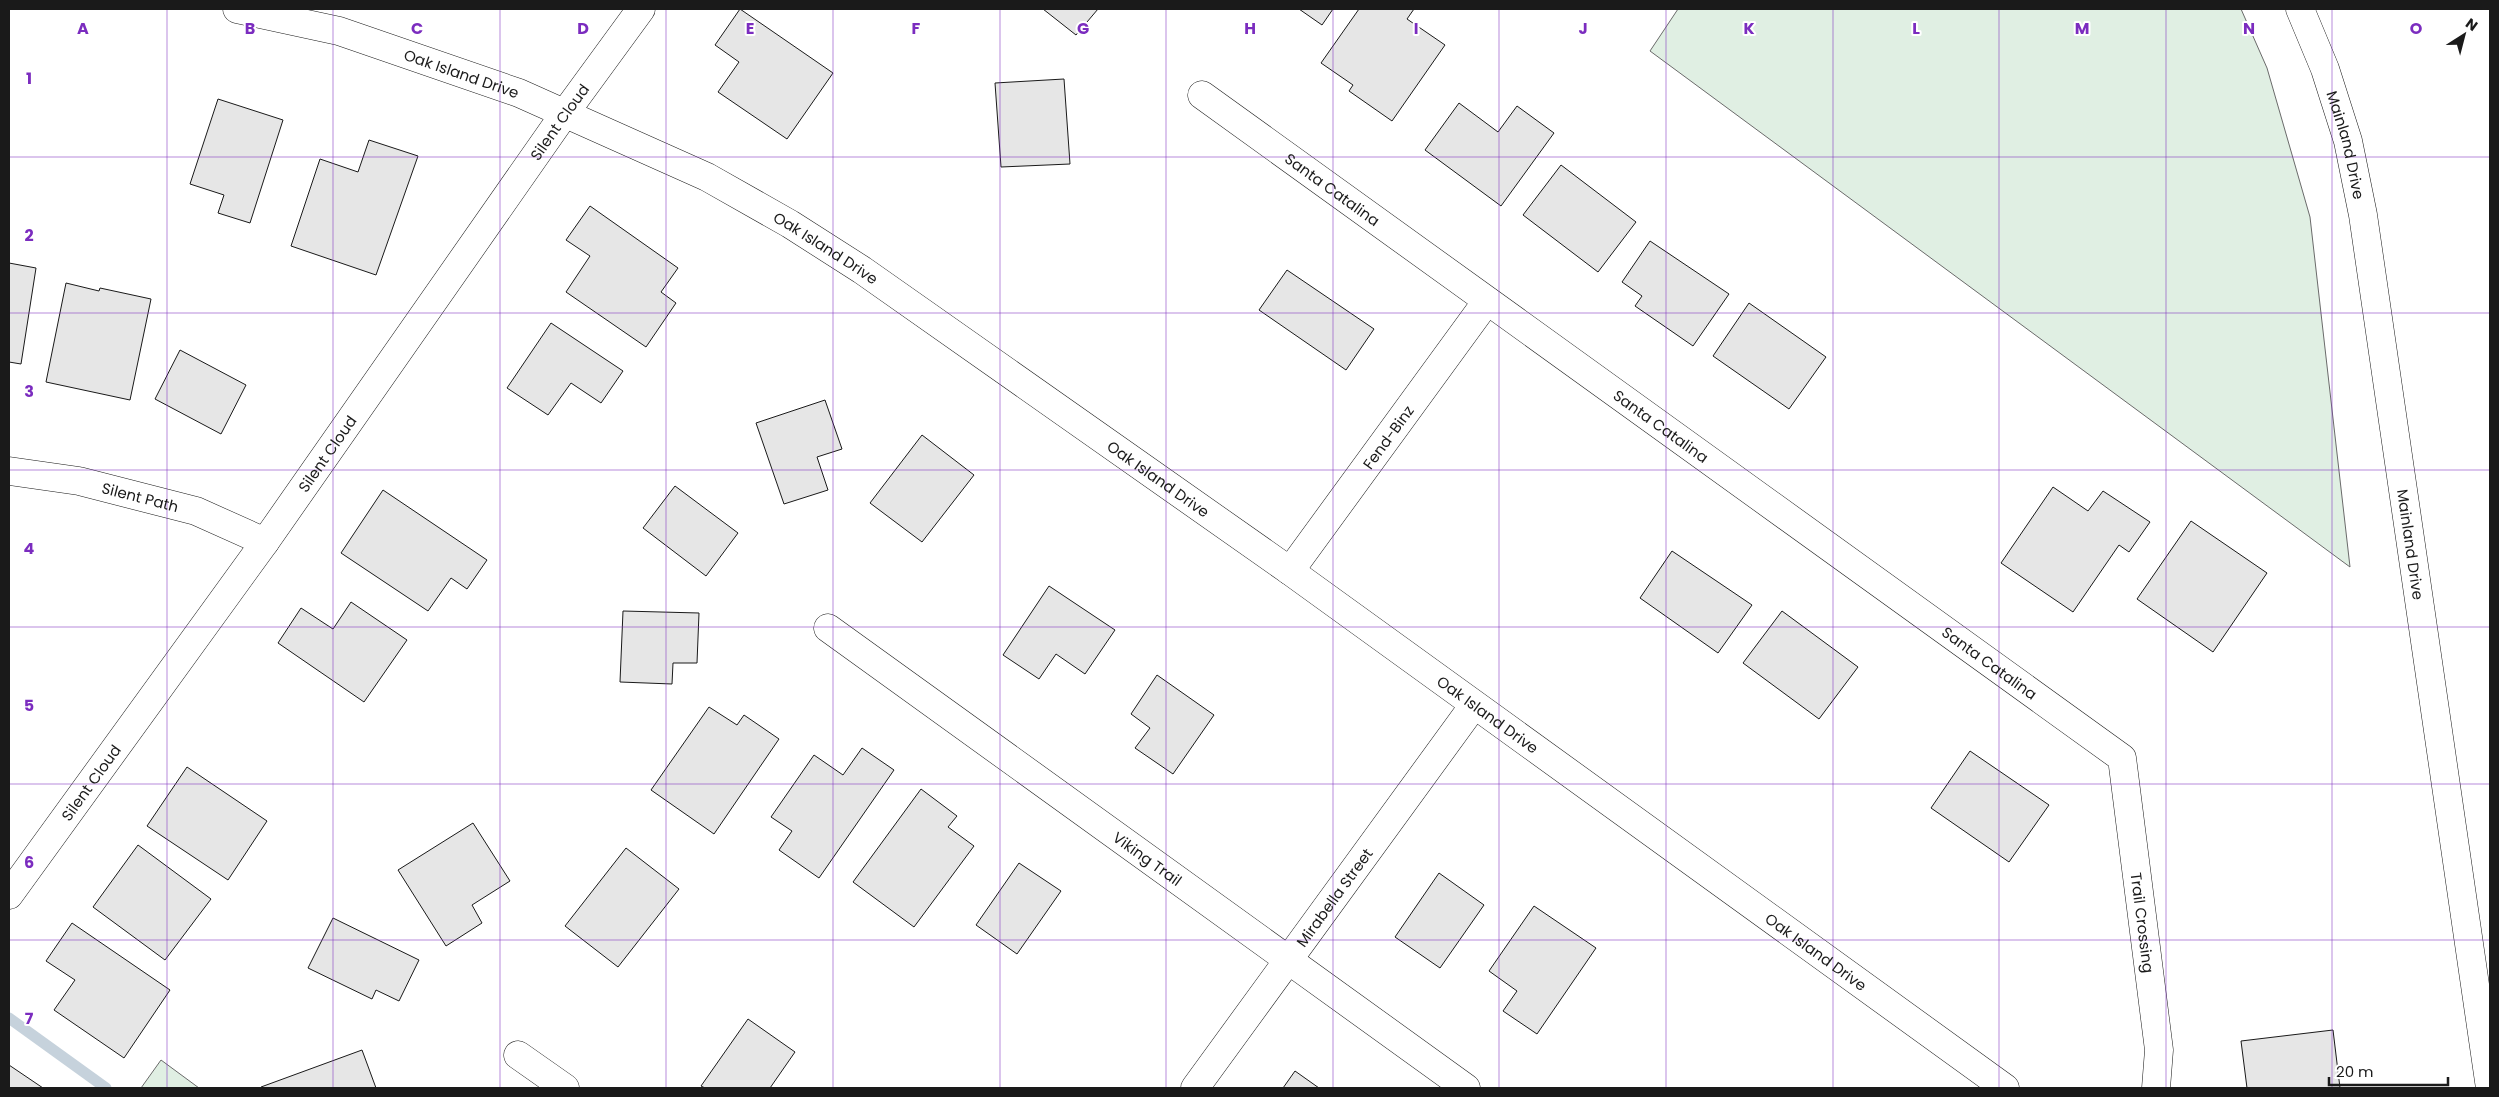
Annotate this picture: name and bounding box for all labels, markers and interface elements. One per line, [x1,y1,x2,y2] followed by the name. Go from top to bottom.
[2439,10,2489,60] north arrow
[2462,13,2482,36] text: N
[77,17,89,40] text: A
[245,17,255,40] text: B
[411,17,423,40] text: C
[577,17,589,40] text: D
[746,17,754,40] text: E
[912,17,921,40] text: F
[1077,17,1089,40] text: G
[1244,17,1256,40] text: H
[1414,17,1418,40] text: I
[1578,17,1588,40] text: J
[1743,17,1755,40] text: K
[1912,17,1920,40] text: L
[2075,17,2089,40] text: M
[2243,17,2255,40] text: N
[2410,17,2423,40] text: O
[401,44,522,103] street label: Oak Island Drive
[26,67,32,90] text: 1
[525,79,594,164] street label: Silent Cloud
[2322,88,2370,201] street label: Mainland Drive
[1281,148,1384,231] street label: Santa Catalina
[770,206,883,289] street label: Oak Island Drive
[24,224,34,247] text: 2
[24,380,34,403] text: 3
[1609,384,1713,467] street label: Santa Catalina
[1357,401,1418,473] street label: Fend-Binz
[293,411,361,496] street label: Silent Cloud
[1103,435,1214,522] street label: Oak Island Drive
[100,477,181,517] street label: Silent Path
[2392,488,2429,601] street label: Mainland Drive
[24,537,35,560] text: 4
[1938,621,2042,704] street label: Santa Catalina
[1433,670,1543,758] street label: Oak Island Drive
[24,694,34,717] text: 5
[56,740,125,825] street label: Silent Cloud
[1109,826,1186,890] street label: Viking Trail
[1291,844,1377,951] street label: Mirabella Street
[24,851,34,874] text: 6
[2126,871,2160,974] street label: Trail Crossing
[1761,908,1871,995] street label: Oak Island Drive
[25,1007,34,1030] text: 7
[2329,1054,2448,1086] scale bar
[2336,1061,2374,1082] text: 20 m

